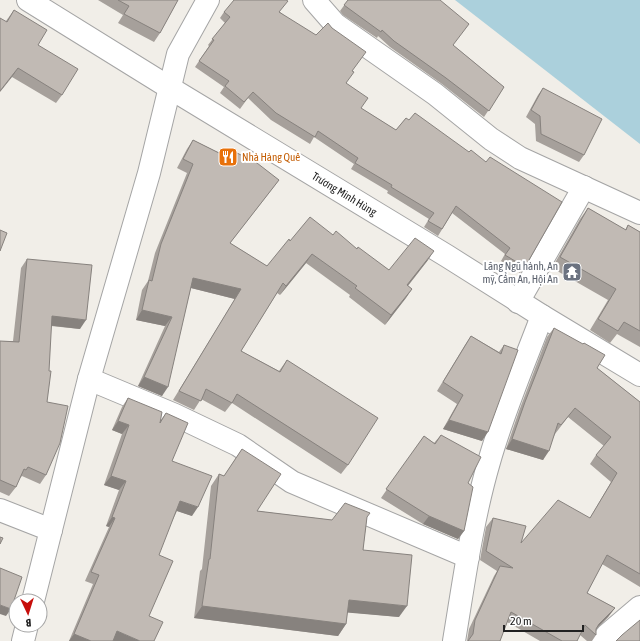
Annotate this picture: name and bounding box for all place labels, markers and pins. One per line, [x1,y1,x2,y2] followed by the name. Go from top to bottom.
[217,146,239,168] restaurant icon: Nhà Hàng Quê
[242,151,300,163] place label: Nhà Hàng Quê
[482,260,558,286] place label: Lăng Ngũ hành, An mỹ, Cẩm An, Hội An
[561,261,583,283] temple icon: Lăng Ngũ hành, An mỹ, Cẩm An, Hội An

